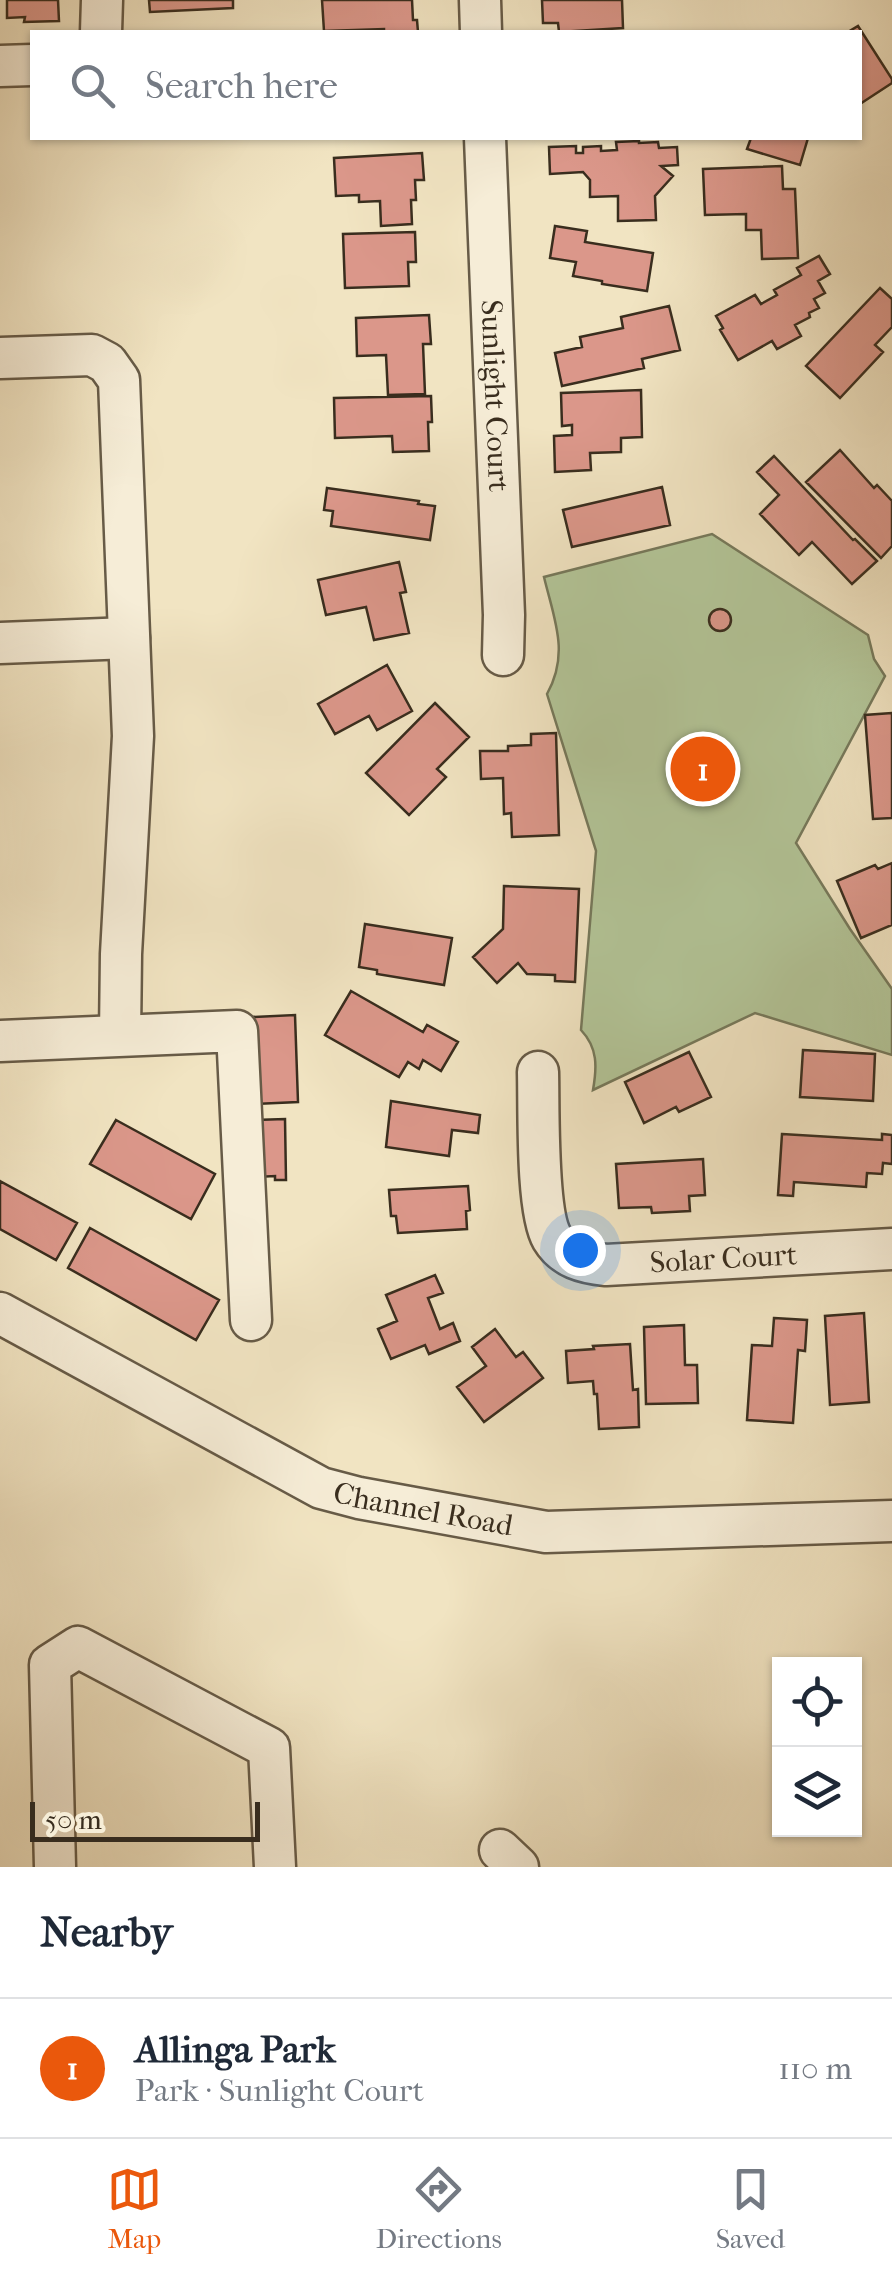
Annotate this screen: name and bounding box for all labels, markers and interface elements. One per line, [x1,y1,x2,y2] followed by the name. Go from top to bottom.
[30,30,862,140] search box
[65,58,120,113] icon: search
[145,63,338,108] text: Search here
[473,299,516,493] street label: Sunlight Court
[670,732,736,806] pin: 1
[555,1225,606,1276] your location
[649,1237,798,1281] street label: Solar Court
[329,1475,516,1544] street label: Channel Road
[772,1657,862,1837] map controls
[772,1657,862,1747] button: locate
[772,1747,862,1837] button: layers
[30,1797,260,1842] scale bar
[45,1803,102,1836] text: 50 m
[40,1908,172,1957] text: Nearby
[135,2027,336,2072] text: Allinga Park
[67,2050,78,2087] text: 1
[778,2050,852,2087] text: 110 m
[135,2072,424,2109] text: Park · Sunlight Court
[107,2162,162,2255] tab: Map
[376,2162,502,2255] tab: Directions
[716,2162,785,2255] tab: Saved

